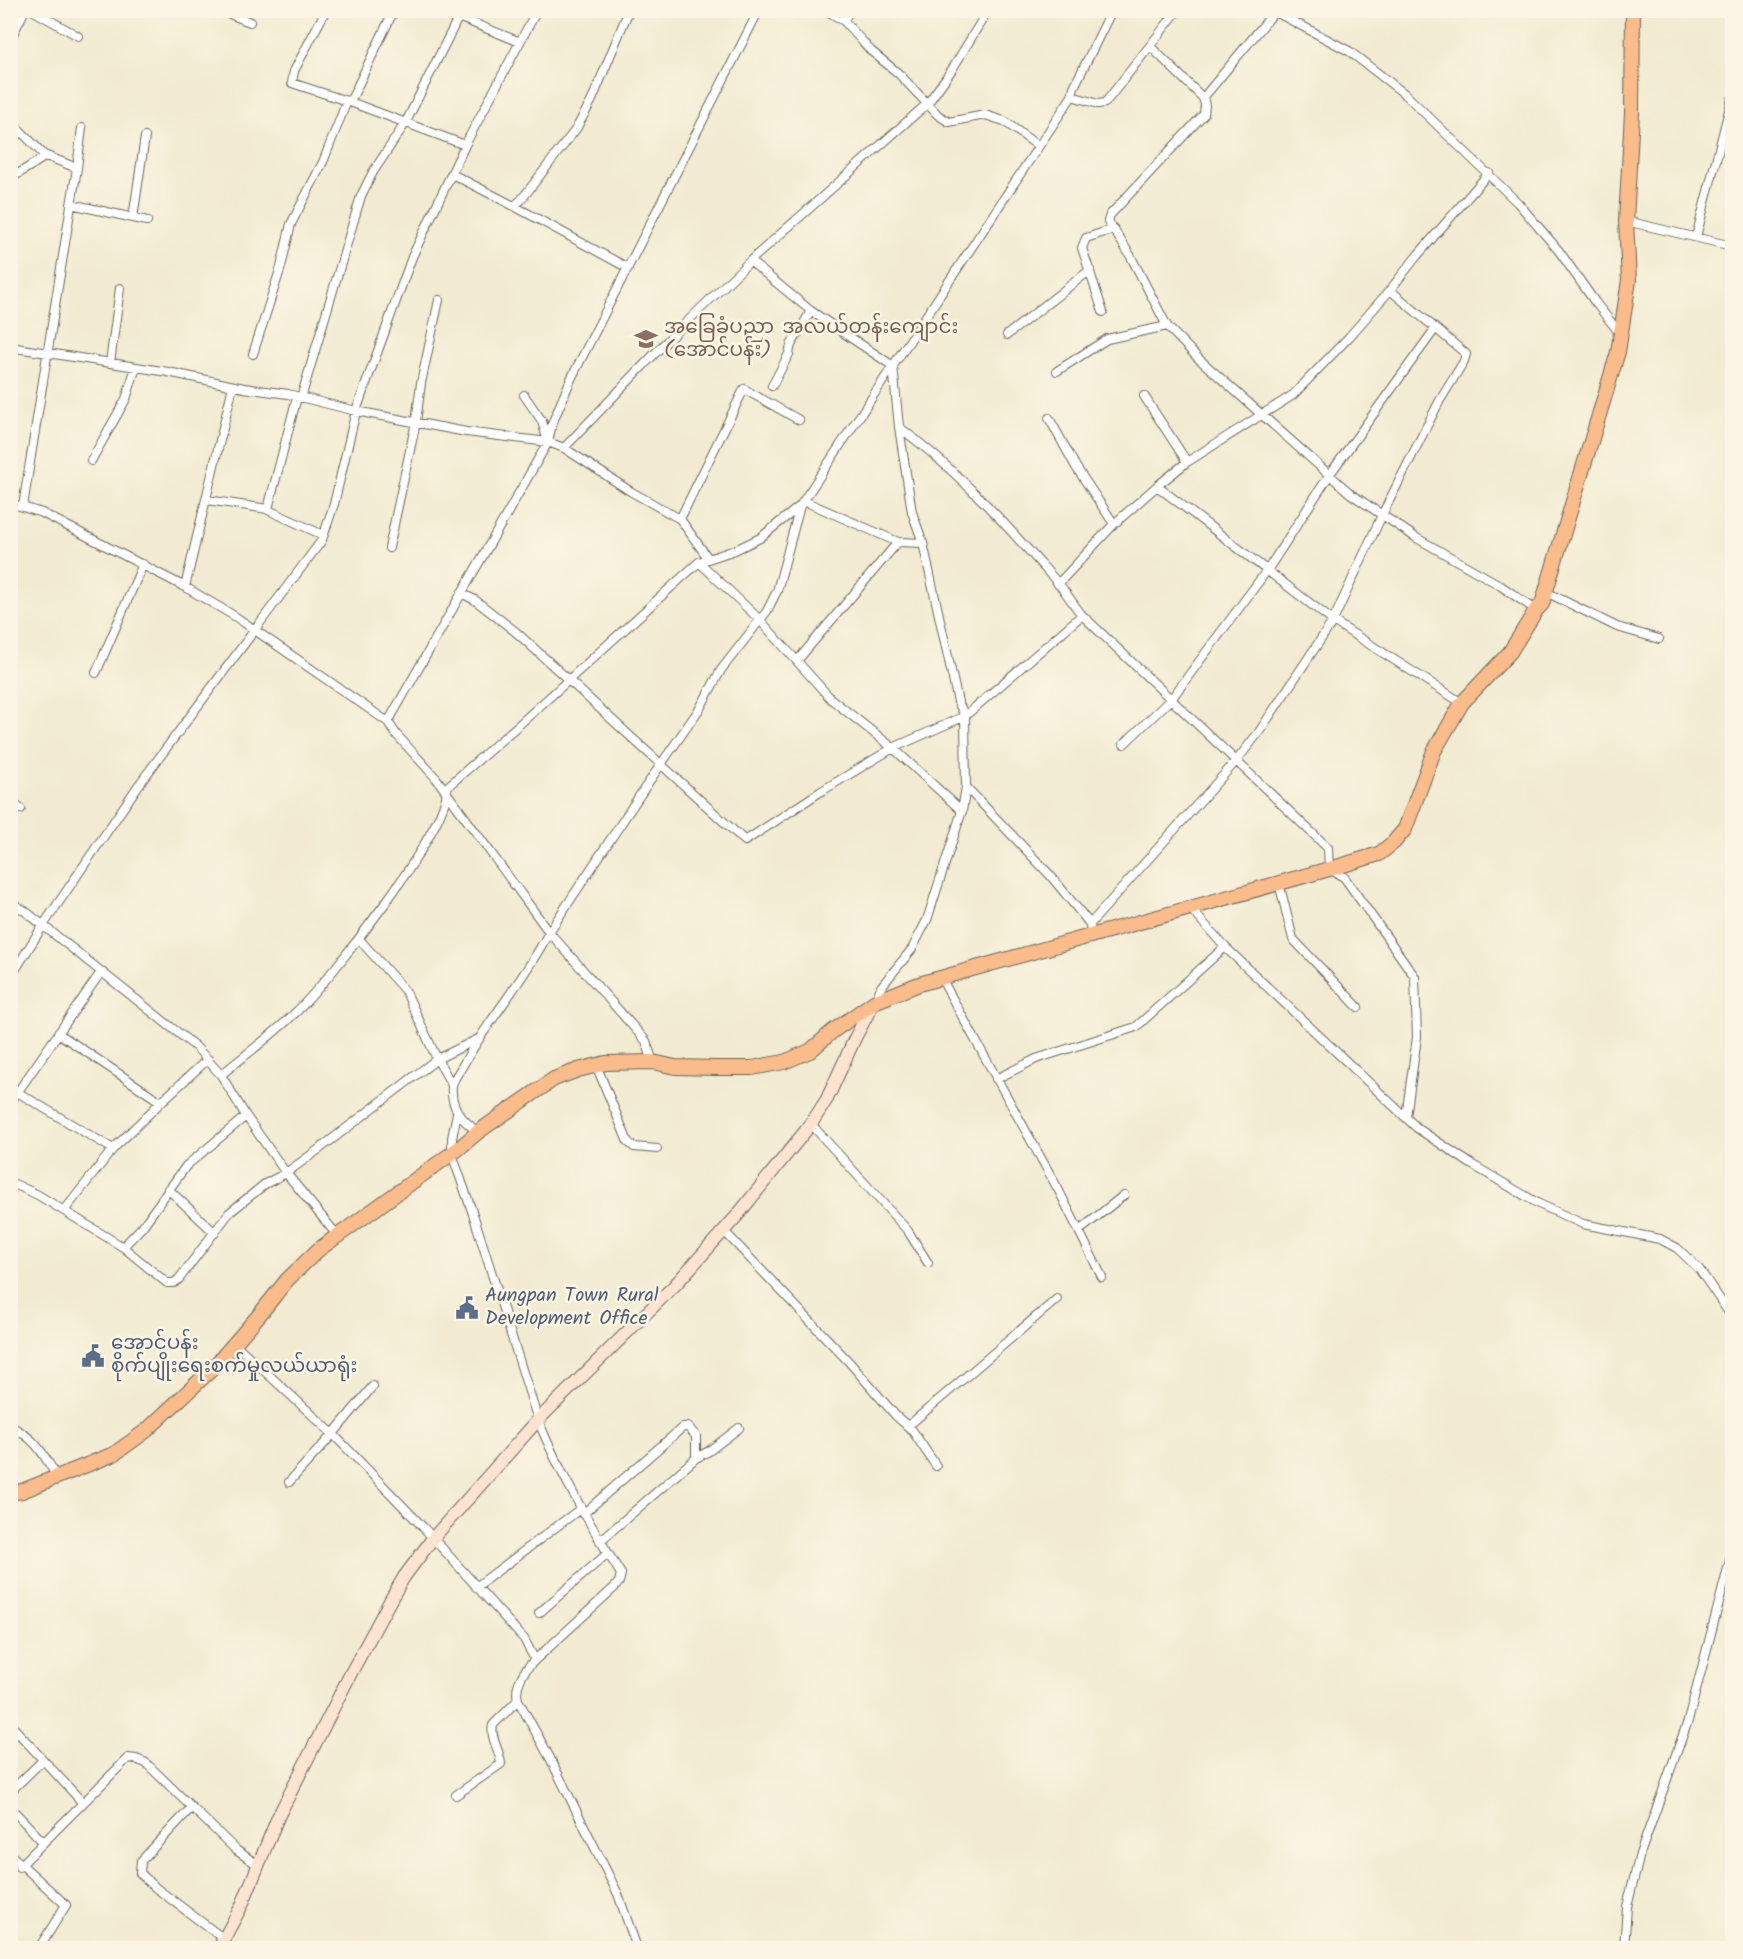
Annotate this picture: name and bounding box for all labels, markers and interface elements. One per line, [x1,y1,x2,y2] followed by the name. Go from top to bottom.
[664,312,958,367] place label: အခြေခံပညာ အလယ်တန်းကျောင်း (အောင်ပန်း)
[633,326,659,352] school or university icon: အခြေခံပညာ အလယ်တန်းကျောင်း (အောင်ပန်း)
[485,1280,659,1335] place label: Aungpan Town Rural Development Office
[454,1295,480,1321] public building icon: Aungpan Town Rural Development Office
[111,1328,357,1383] place label: အောင်ပန်း စိုက်ပျိုးရေးစက်မှုလယ်ယာရုံး
[80,1343,106,1369] public building icon: အောင်ပန်း စိုက်ပျိုးရေးစက်မှုလယ်ယာရုံး

